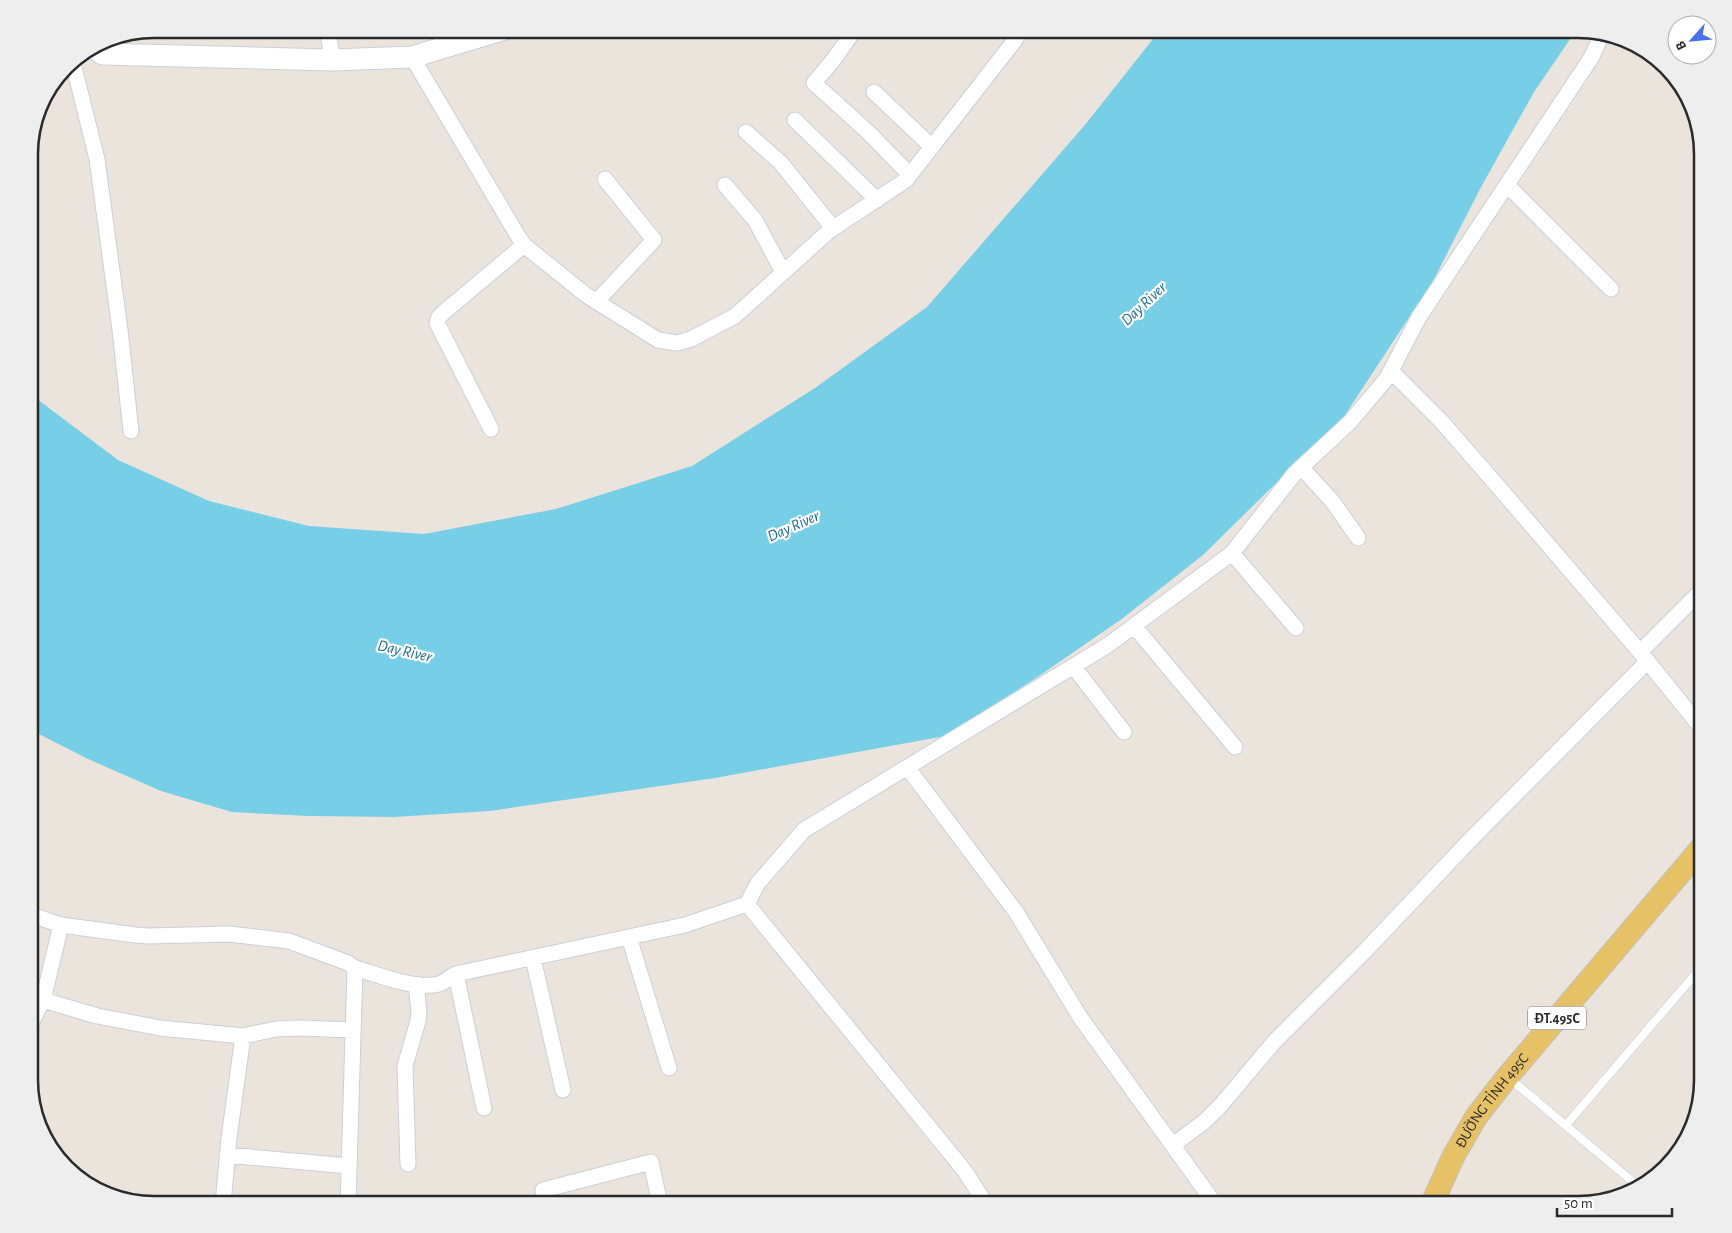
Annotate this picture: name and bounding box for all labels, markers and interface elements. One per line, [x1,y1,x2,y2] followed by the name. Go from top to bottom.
[1667,15,1717,65] north arrow
[1673,39,1689,52] text: B
[1118,279,1170,328] water label: Day River
[765,507,823,544] water label: Day River
[376,637,434,665] water label: Day River
[1528,1006,1586,1030] road number: ĐT.495C
[1453,1051,1532,1151] street label: ĐƯỜNG TỈNH 495C
[1557,1186,1672,1218] scale bar
[1564,1196,1593,1211] text: 50 m

